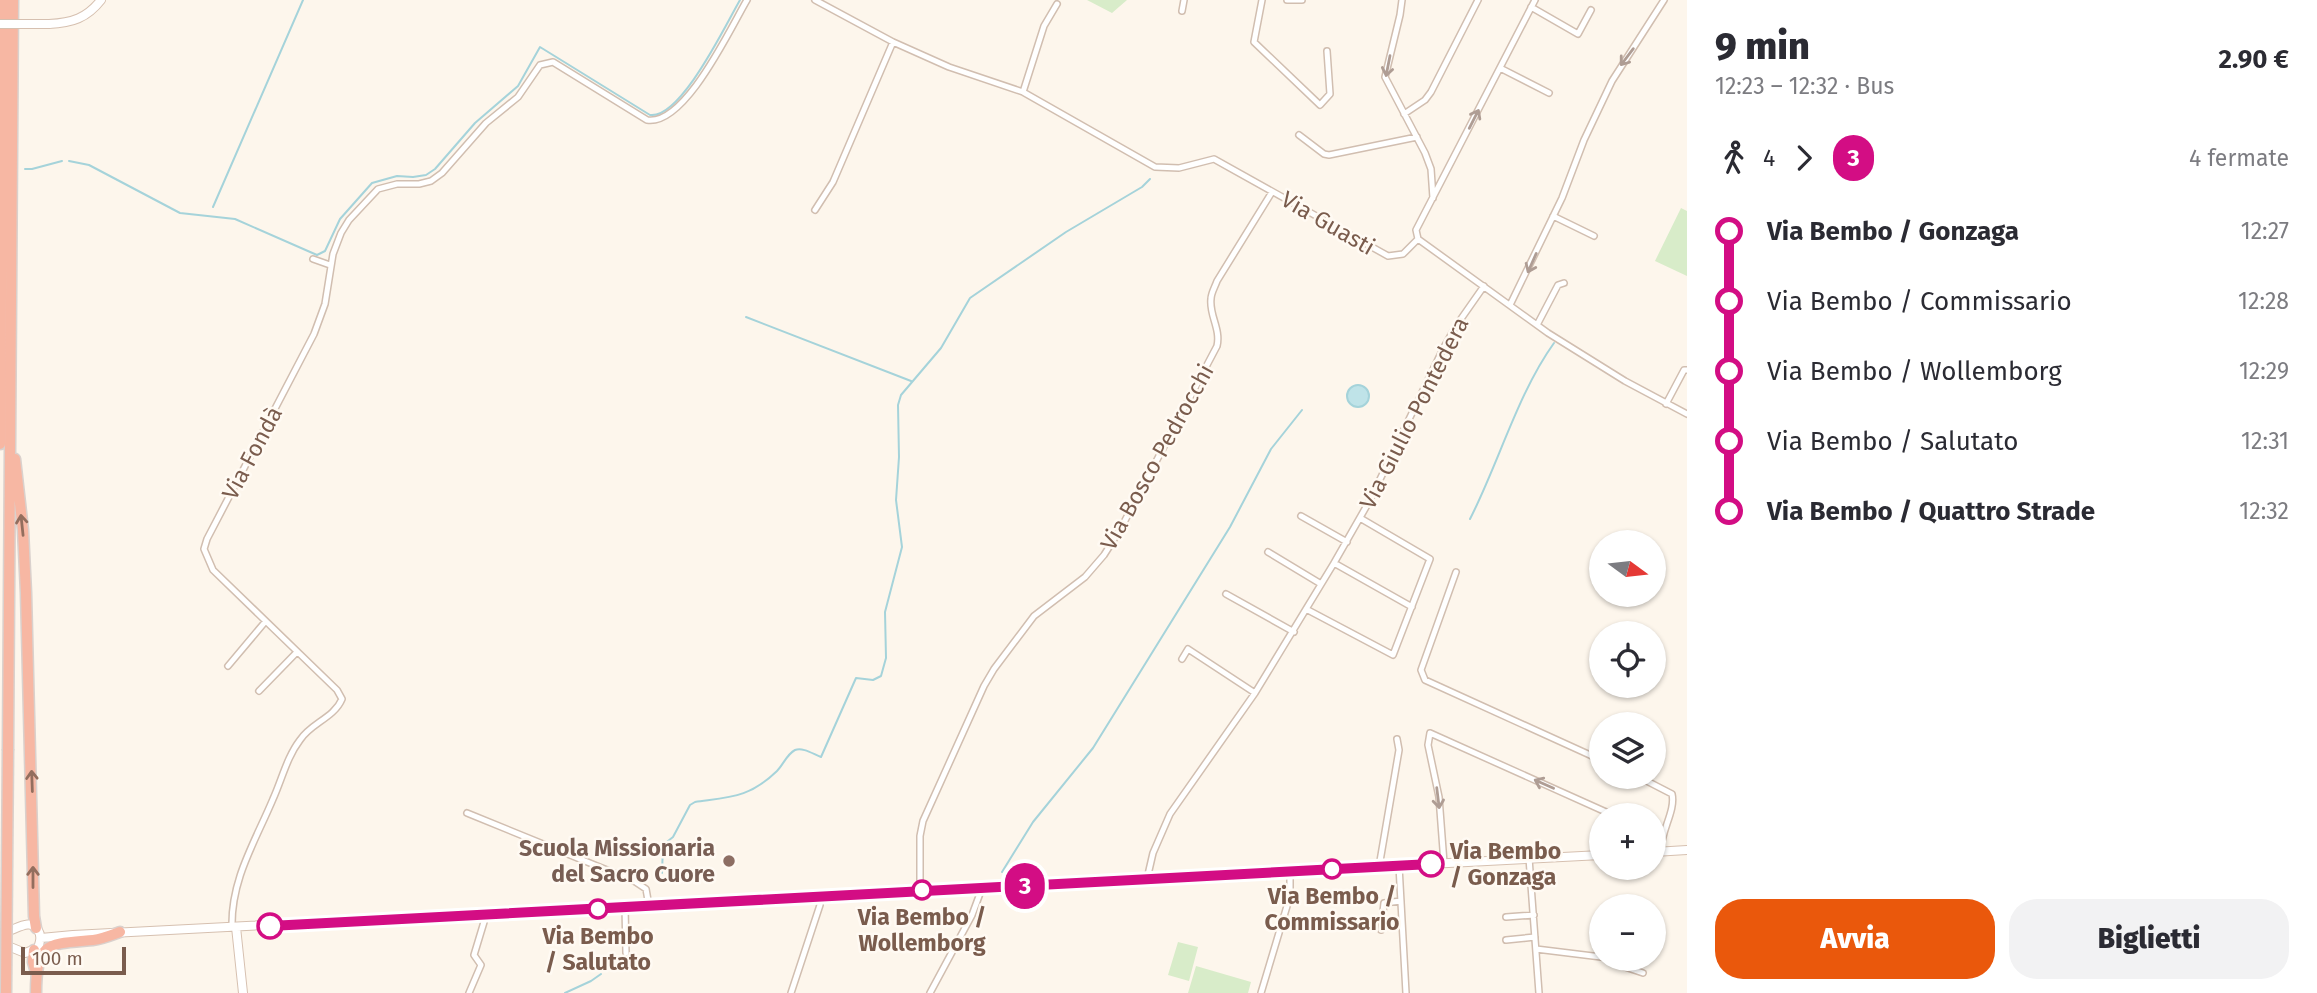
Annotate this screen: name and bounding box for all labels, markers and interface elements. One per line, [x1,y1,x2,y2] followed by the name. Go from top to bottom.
[1715,23,1810,69] text: 9 min
[2219,44,2289,75] text: 2.90 €
[1620,48,1635,66] one-way arrow
[1380,55,1393,77] one-way arrow
[1715,72,1894,100] text: 12:23 – 12:32 · Bus
[1468,109,1482,130] one-way arrow
[1715,139,1753,177] icon: walk
[1785,139,1823,177] icon: forward
[1763,144,1775,172] text: 4
[1847,144,1860,172] text: 3
[2189,144,2289,172] text: 4 fermate
[1276,185,1380,261] street label: Via Guasti
[1767,216,2019,247] text: Via Bembo / Gonzaga
[2241,217,2289,245] text: 12:27
[1525,252,1538,273] one-way arrow
[1767,286,2072,317] text: Via Bembo / Commissario
[2238,287,2289,315] text: 12:28
[1353,312,1475,514] street label: Via Giulio Pontedera
[1767,356,2062,387] text: Via Bembo / Wollemborg
[2239,357,2289,385] text: 12:29
[1094,359,1220,555] street label: Via Bosco Pedrocchi
[216,402,288,504] street label: Via Fondà
[1767,426,2018,457] text: Via Bembo / Salutato
[2241,427,2289,455] text: 12:31
[1767,496,2095,527] text: Via Bembo / Quattro Strade
[2239,497,2289,525] text: 12:32
[15,514,28,537] one-way arrow
[1589,530,1666,607] north arrow
[1589,530,1666,971] map controls
[1589,621,1666,698] button: locate
[1589,712,1666,789] button: layers
[25,769,38,792] one-way arrow
[1533,777,1555,790] one-way arrow
[1432,786,1445,809] one-way arrow
[1589,803,1666,880] button: +
[519,834,715,888] place label: Scuola Missionaria del Sacro Cuore
[1449,837,1561,891] place label: Via Bembo / Gonzaga
[1418,851,1444,877] marker: Via Bembo / Gonzaga
[721,853,737,869] marker: Scuola Missionaria del Sacro Cuore
[1322,859,1342,879] marker: Via Bembo / Commissario
[1002,863,1048,909] line badge: 3
[26,866,40,889] one-way arrow
[1019,872,1031,900] text: 3
[912,880,932,900] marker: Via Bembo / Wollemborg
[1264,882,1400,936] place label: Via Bembo / Commissario
[1589,894,1666,971] button: −
[588,899,608,919] marker: Via Bembo / Salutato
[1715,899,1995,979] button: Avvia
[2009,899,2289,979] button: Biglietti
[857,903,986,957] place label: Via Bembo / Wollemborg
[257,913,283,939] unlabelled marker
[541,922,654,976] place label: Via Bembo / Salutato
[21,944,126,976] scale bar
[32,947,83,970] text: 100 m

